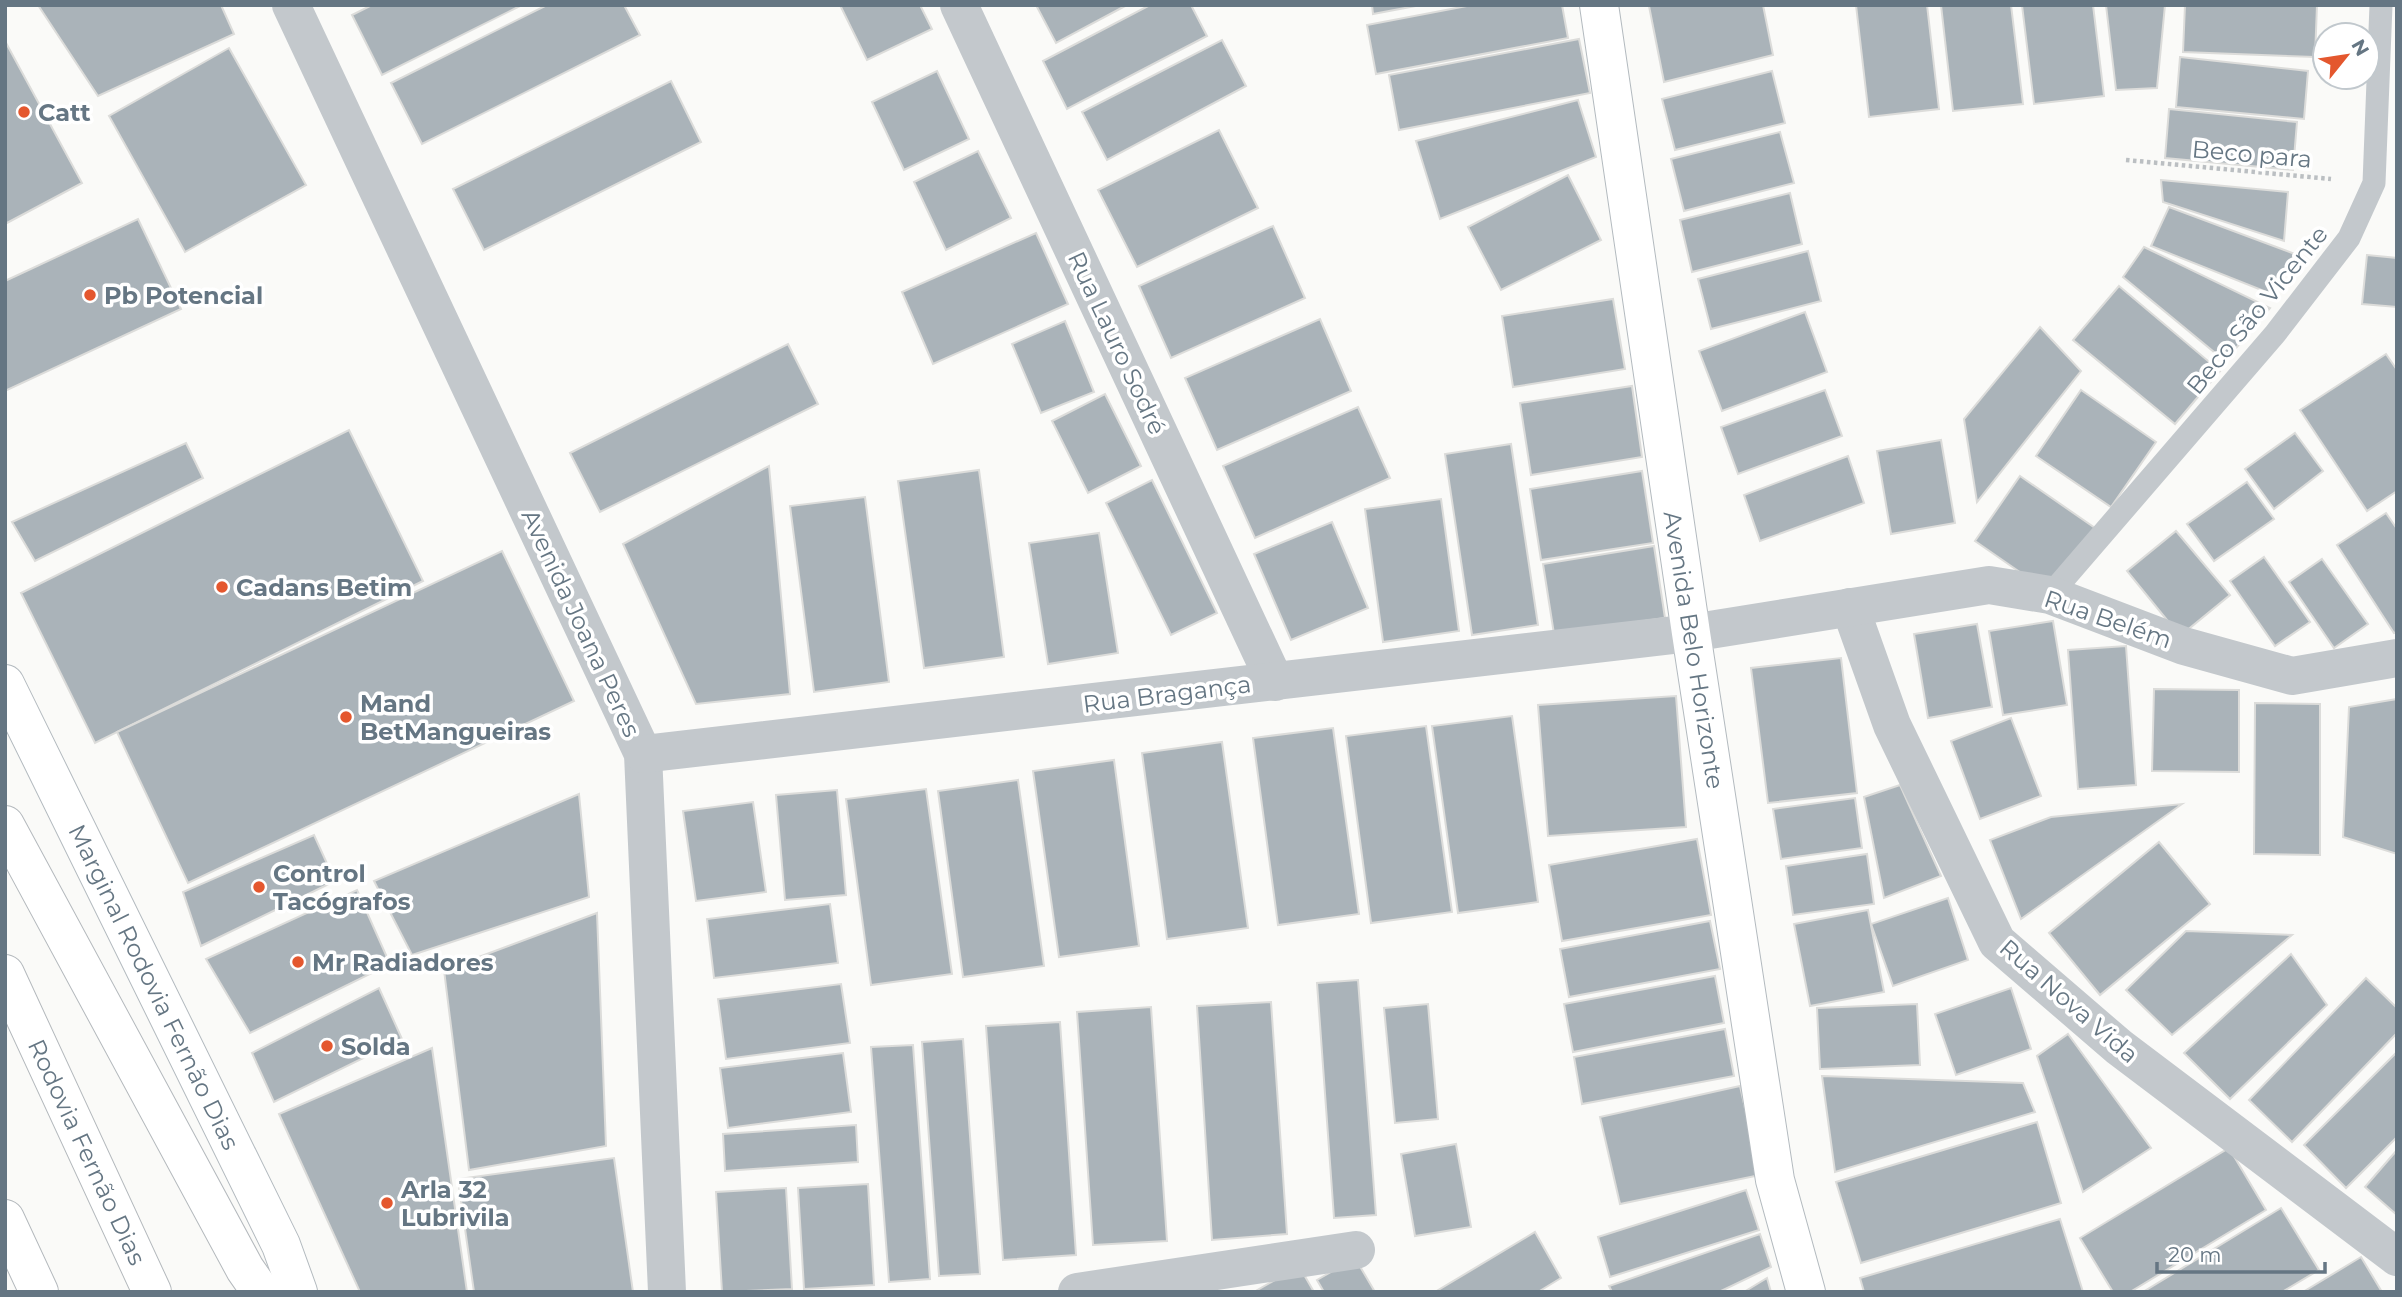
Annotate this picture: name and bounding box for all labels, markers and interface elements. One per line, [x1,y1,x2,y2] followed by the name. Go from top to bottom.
[2311,21,2381,91] north arrow
[2346,35,2374,60] text: N
[38,98,91,127] place label: Catt
[16,104,32,120] marker: Catt
[2191,134,2313,174] street label: Beco para
[2180,220,2334,400] street label: Beco São Vicente
[1062,247,1172,439] street label: Rua Lauro Sodré
[104,281,263,310] place label: Pb Potencial
[82,287,98,303] marker: Pb Potencial
[515,505,647,741] street label: Avenida Joana Peres
[1658,509,1730,791] street label: Avenida Belo Horizonte
[236,573,412,602] place label: Cadans Betim
[214,579,230,595] marker: Cadans Betim
[2040,584,2176,654] street label: Rua Belém
[1081,669,1253,719] street label: Rua Bragança
[360,689,551,746] place label: Mand BetMangueiras
[338,709,354,725] marker: Mand BetMangueiras
[63,820,245,1154] street label: Marginal Rodovia Fernão Dias
[273,859,411,916] place label: Control Tacógrafos
[251,879,267,895] marker: Control Tacógrafos
[1994,933,2144,1069] street label: Rua Nova Vida
[312,948,494,977] place label: Mr Radiadores
[290,954,306,970] marker: Mr Radiadores
[341,1032,411,1061] place label: Solda
[22,1035,152,1269] street label: Rodovia Fernão Dias
[319,1038,335,1054] marker: Solda
[400,1175,510,1232] place label: Arla 32 Lubrivila
[379,1195,395,1211] marker: Arla 32 Lubrivila
[2157,1230,2325,1274] scale bar
[2168,1242,2222,1267] text: 20 m

